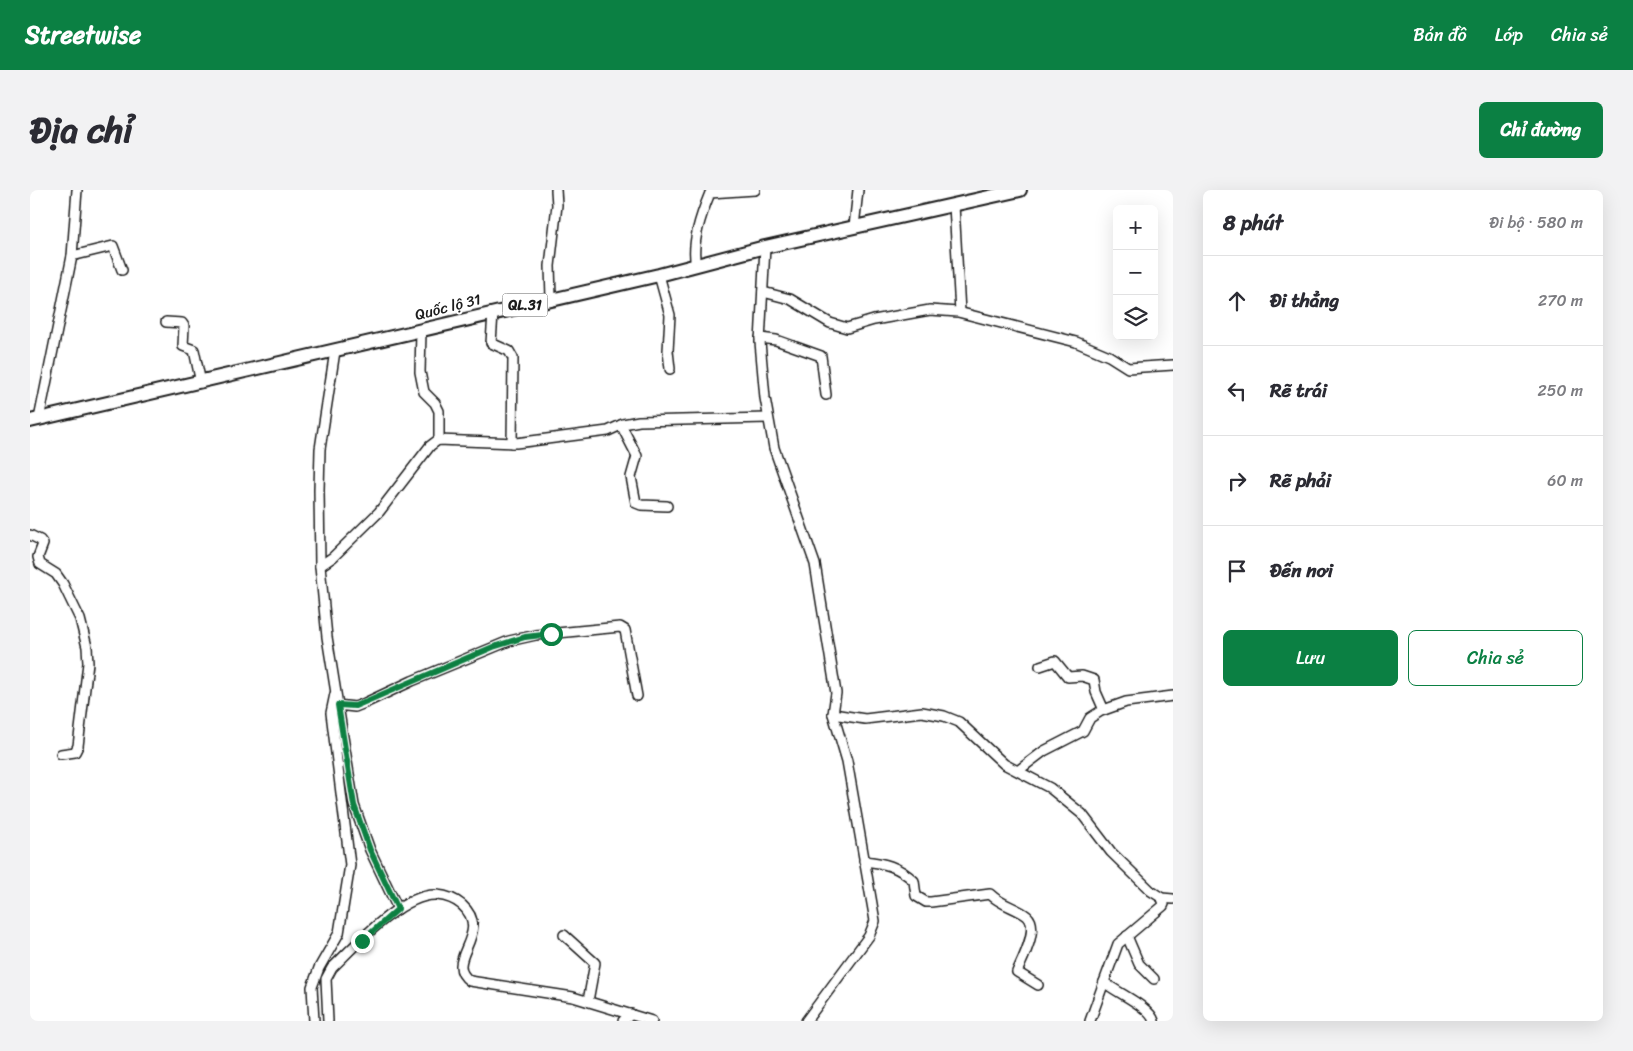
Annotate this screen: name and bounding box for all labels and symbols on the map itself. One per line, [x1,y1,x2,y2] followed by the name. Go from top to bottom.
[412,286,484,328] street label: Quốc lộ 31
[502,294,548,316] road number: QL.31
[540,623,563,646] route start
[351,930,374,953] route end

